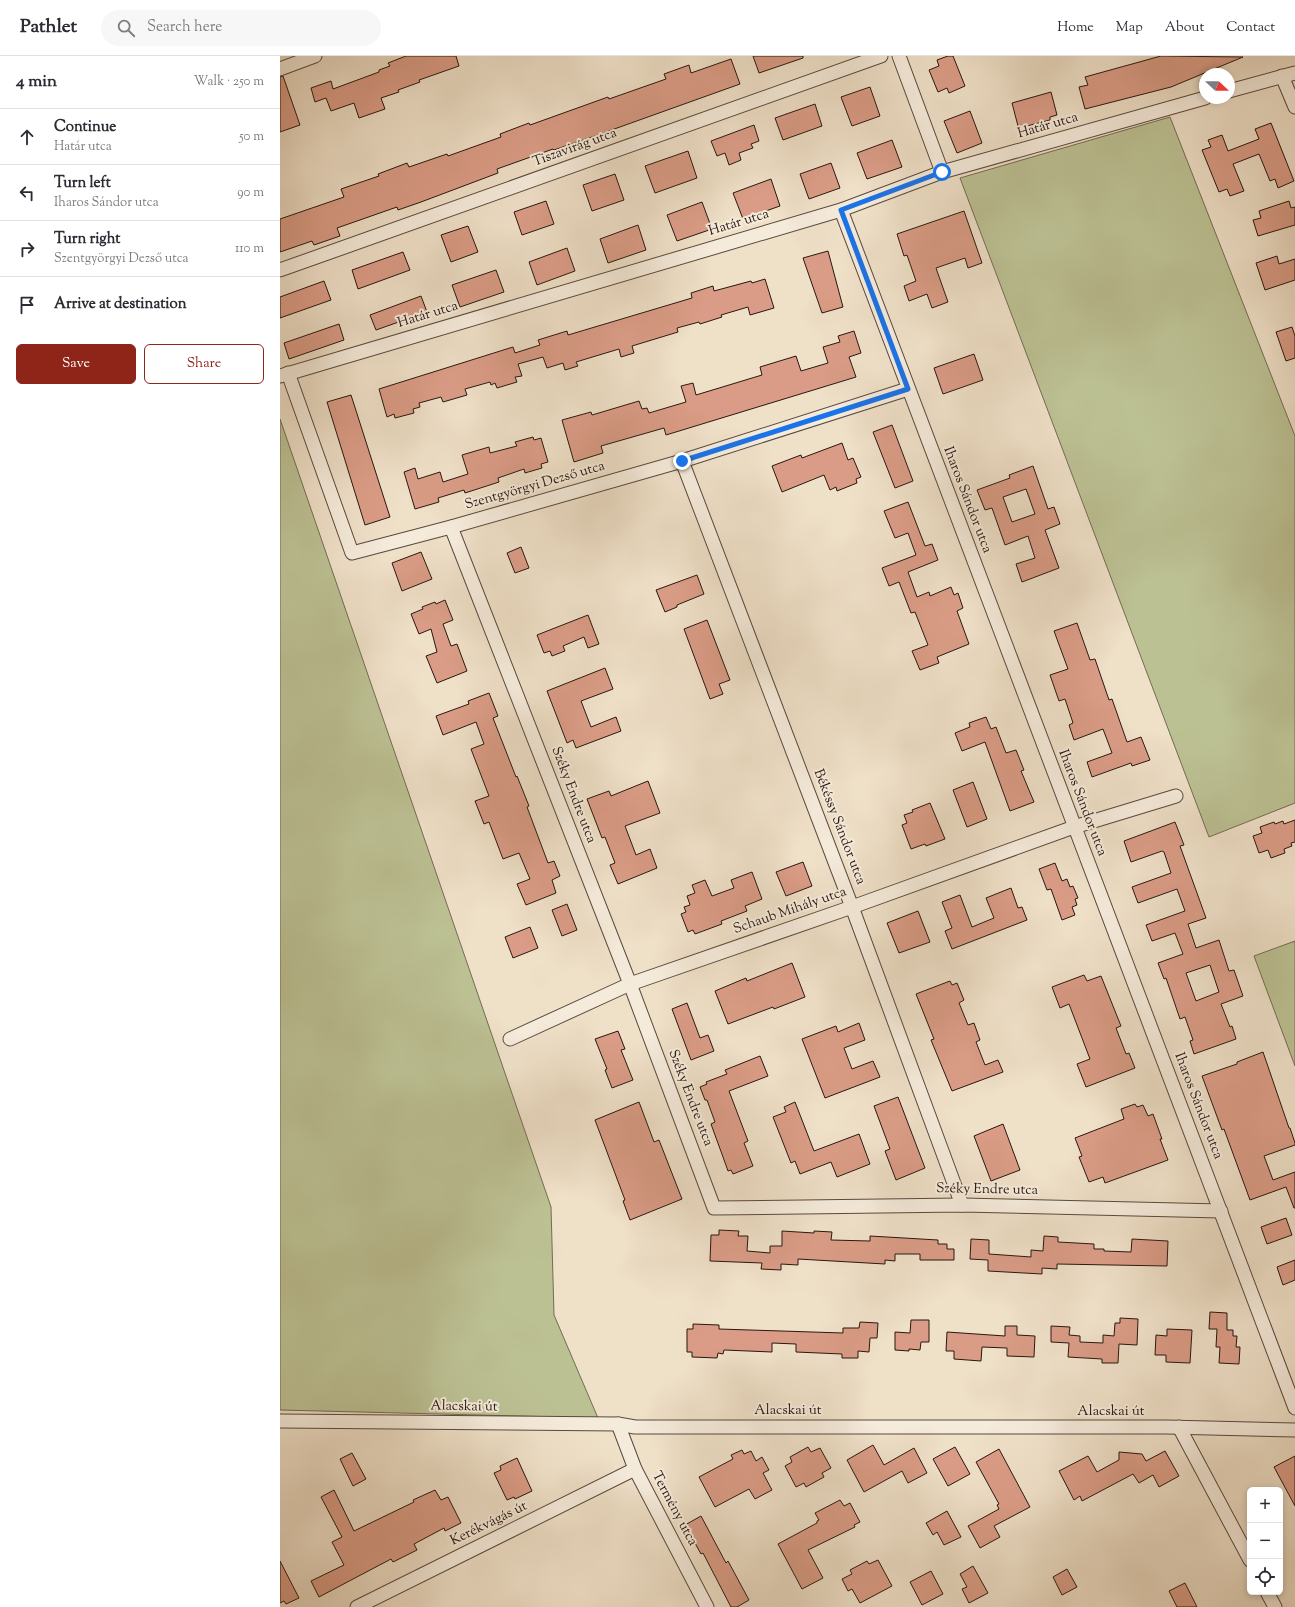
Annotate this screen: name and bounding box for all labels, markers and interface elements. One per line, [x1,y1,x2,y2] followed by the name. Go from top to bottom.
[101,10,381,46] search box
[20,14,77,41] text: Pathlet
[115,17,137,39] icon: search
[147,17,222,38] text: Search here
[1057,18,1094,38] text: Home
[1116,18,1143,38] text: Map
[1165,18,1204,38] text: About
[1226,18,1275,38] text: Contact
[1199,68,1235,104] north arrow
[16,70,57,94] text: 4 min
[194,73,264,91] text: Walk · 250 m
[1015,108,1081,144] street label: Határ utca
[54,117,116,138] text: Continue
[530,123,620,173] street label: Tiszavirág utca
[16,126,38,148] icon: ahead
[239,128,264,146] text: 50 m
[54,138,112,156] text: Határ utca
[933,163,951,181] route start
[54,173,111,194] text: Turn left
[16,182,38,204] icon: left
[237,184,264,202] text: 90 m
[54,194,159,212] text: Iharos Sándor utca
[706,204,772,242] street label: Határ utca
[54,229,120,250] text: Turn right
[16,238,38,260] icon: right
[235,240,264,258] text: 110 m
[54,250,189,268] text: Szentgyörgyi Dezső utca
[16,294,38,316] icon: arrive
[54,294,187,315] text: Arrive at destination
[395,296,461,334] street label: Határ utca
[16,344,136,384] button: Save
[144,344,264,384] button: Share
[937,444,997,557] street label: Iharos Sándor utca
[673,452,691,470] route end
[463,456,608,516] street label: Szentgyörgyi Dezső utca
[545,744,601,847] street label: Széky Endre utca
[1052,747,1112,860] street label: Iharos Sándor utca
[808,766,870,888] street label: Békéssy Sándor utca
[731,882,850,940] street label: Schaub Mihály utca
[662,1047,718,1150] street label: Széky Endre utca
[1168,1050,1228,1163] street label: Iharos Sándor utca
[936,1179,1039,1201] street label: Széky Endre utca
[430,1396,498,1418] street label: Alacskai út
[754,1401,822,1421] street label: Alacskai út
[1077,1402,1145,1422] street label: Alacskai út
[646,1468,702,1550] street label: Termény utca
[1247,1487,1283,1595] map controls
[1247,1487,1283,1523] button: +
[447,1497,531,1551] street label: Kerékvágás út
[1247,1523,1283,1559] button: −
[1247,1559,1283,1595] button: locate

